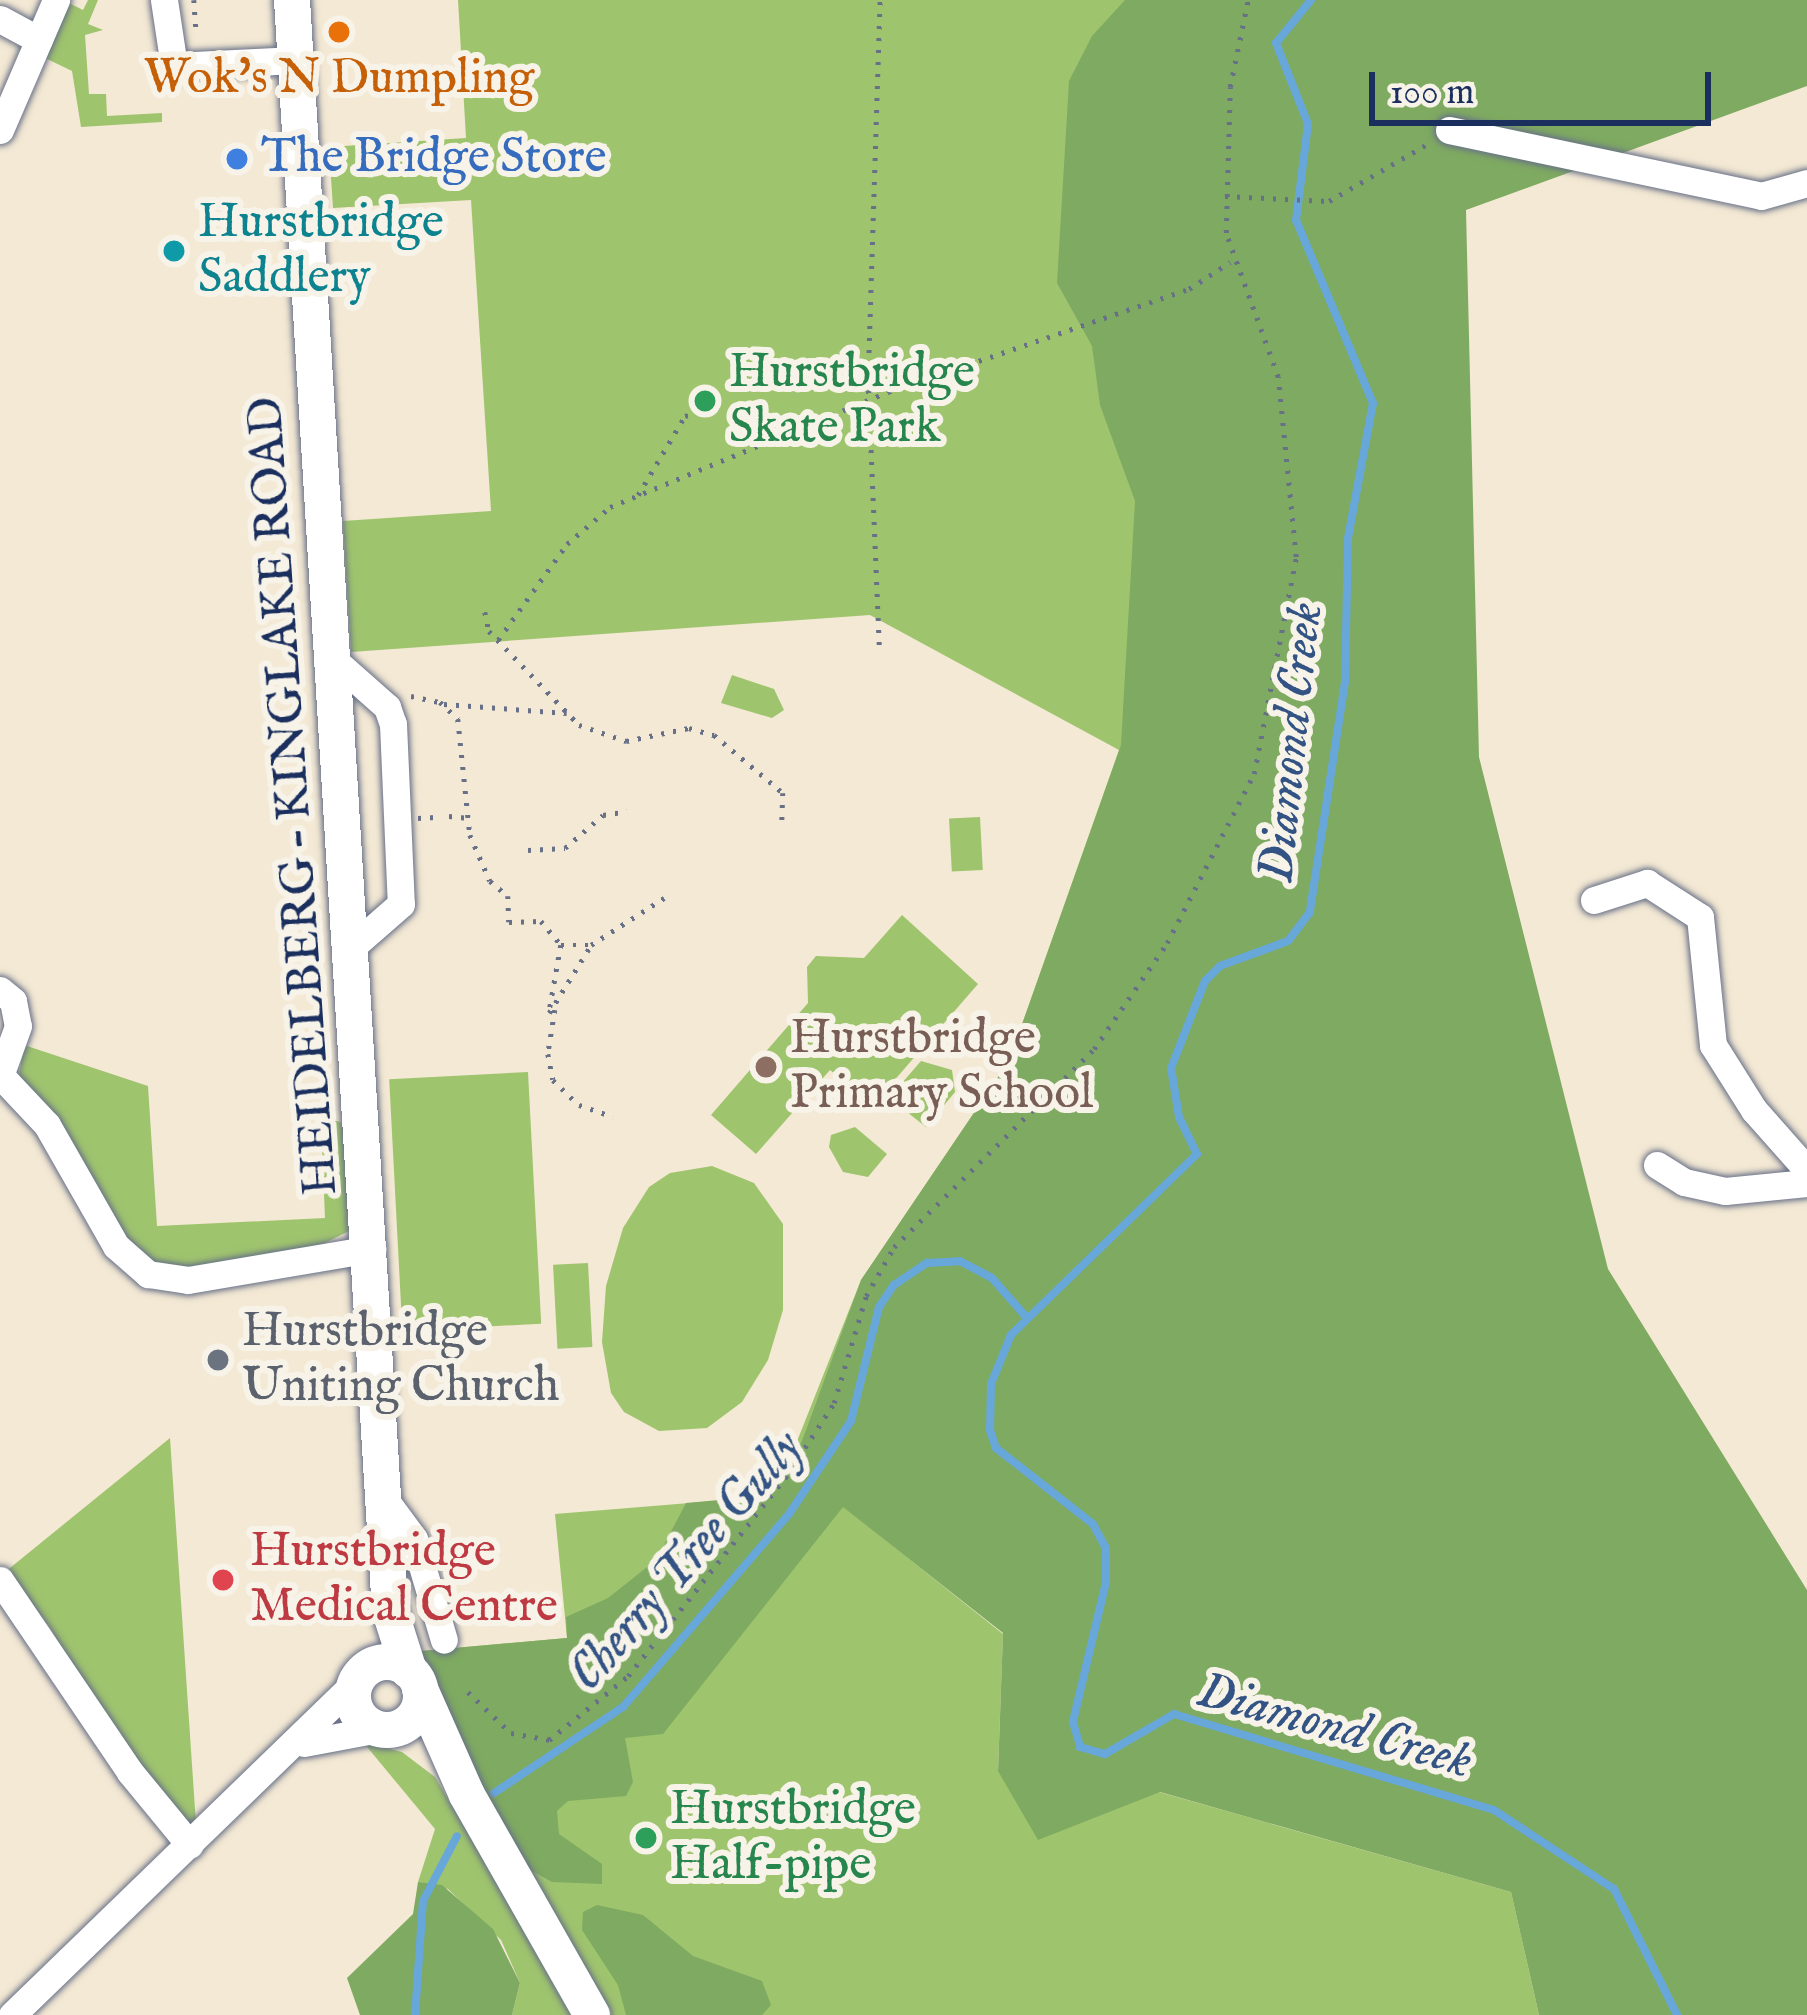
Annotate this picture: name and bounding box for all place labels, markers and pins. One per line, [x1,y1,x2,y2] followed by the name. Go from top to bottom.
[326,19,352,45] marker: Wok's N Dumpling
[144,51,534,109] place label: Wok's N Dumpling
[261,130,607,188] place label: The Bridge Store
[224,146,250,172] marker: The Bridge Store
[198,194,444,307] place label: Hurstbridge Saddlery
[161,238,187,264] marker: Hurstbridge Saddlery
[729,344,975,457] place label: Hurstbridge Skate Park
[692,388,718,414] marker: Hurstbridge Skate Park
[790,1010,1093,1123] place label: Hurstbridge Primary School
[753,1054,779,1080] marker: Hurstbridge Primary School
[242,1303,559,1416] place label: Hurstbridge Uniting Church
[205,1347,231,1373] marker: Hurstbridge Uniting Church
[250,1523,558,1636] place label: Hurstbridge Medical Centre
[207,1564,239,1596] marker: Hurstbridge Medical Centre
[670,1781,916,1894] place label: Hurstbridge Half-pipe
[633,1825,659,1851] marker: Hurstbridge Half-pipe

